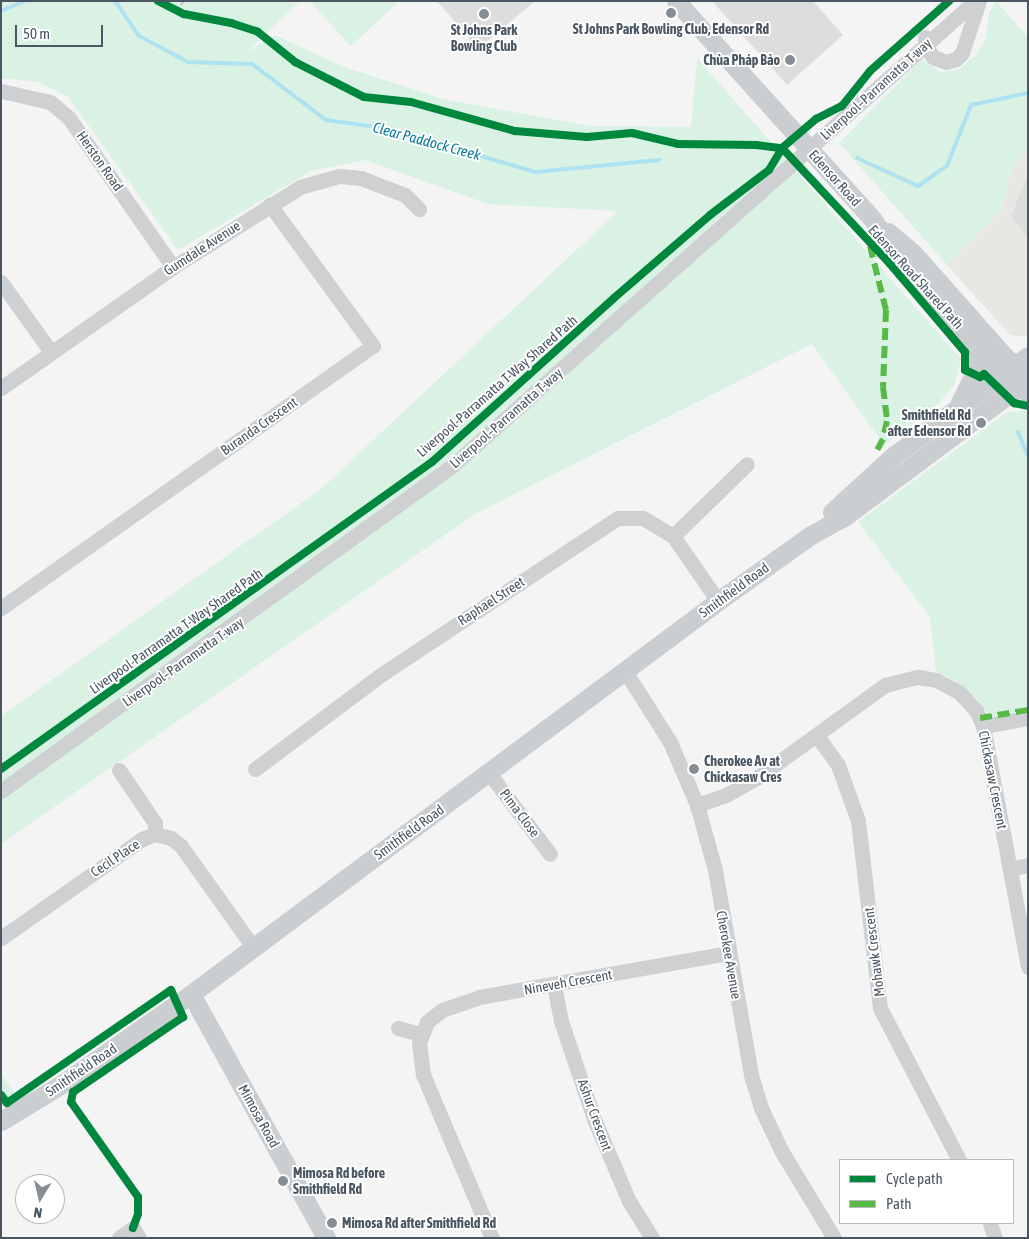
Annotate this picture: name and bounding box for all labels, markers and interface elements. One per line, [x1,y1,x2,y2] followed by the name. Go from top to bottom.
[665,7,677,19] marker: St Johns Park Bowling Club, Edensor Rd
[478,8,490,20] marker: St Johns Park Bowling Club
[18,15,105,47] scale bar
[573,21,769,37] place label: St Johns Park Bowling Club, Edensor Rd
[451,22,517,54] place label: St Johns Park Bowling Club
[23,25,50,42] text: 50 m
[817,35,935,143] street label: Liverpool–Parramatta T-way
[703,52,780,68] place label: Chùa Pháp Bảo
[784,54,796,66] marker: Chùa Pháp Bảo
[371,118,483,164] water label: Clear Paddock Creek
[73,128,127,194] street label: Herston Road
[805,146,865,210] street label: Edensor Road
[161,217,243,279] street label: Gumdale Avenue
[865,222,967,332] street label: Edensor Road Shared Path
[413,312,581,460] street label: Liverpool-Parramatta T-Way Shared Path
[446,364,566,472] street label: Liverpool–Parramatta T-way
[217,393,301,459] street label: Buranda Crescent
[887,407,971,440] place label: Smithfield Rd after Edensor Rd
[975,417,987,429] marker: Smithfield Rd after Edensor Rd
[696,559,772,621] street label: Smithfield Road
[86,565,266,697] street label: Liverpool-Parramatta T-Way Shared Path
[454,573,528,629] street label: Raphael Street
[119,614,247,710] street label: Liverpool–Parramatta T-way
[975,729,1011,831] street label: Chickasaw Crescent
[704,753,782,786] place label: Cherokee Av at Chickasaw Cres
[688,763,700,775] marker: Cherokee Av at Chickasaw Cres
[496,786,544,840] street label: Pima Close
[371,801,447,863] street label: Smithfield Road
[87,836,143,880] street label: Cecil Place
[860,906,888,998] street label: Mohawk Crescent
[713,910,745,1000] street label: Cherokee Avenue
[523,966,613,998] street label: Nineveh Crescent
[42,1040,120,1100] street label: Smithfield Road
[574,1077,616,1153] street label: Ashur Crescent
[235,1082,283,1150] street label: Mimosa Road
[839,1159,1014,1224] legend
[293,1165,385,1198] place label: Mimosa Rd before Smithfield Rd
[886,1170,943,1187] text: Cycle path
[15,1174,65,1224] north arrow
[277,1175,289,1187] marker: Mimosa Rd before Smithfield Rd
[886,1195,912,1212] text: Path
[32,1204,43,1221] text: N
[342,1215,496,1231] place label: Mimosa Rd after Smithfield Rd
[326,1217,338,1229] marker: Mimosa Rd after Smithfield Rd

